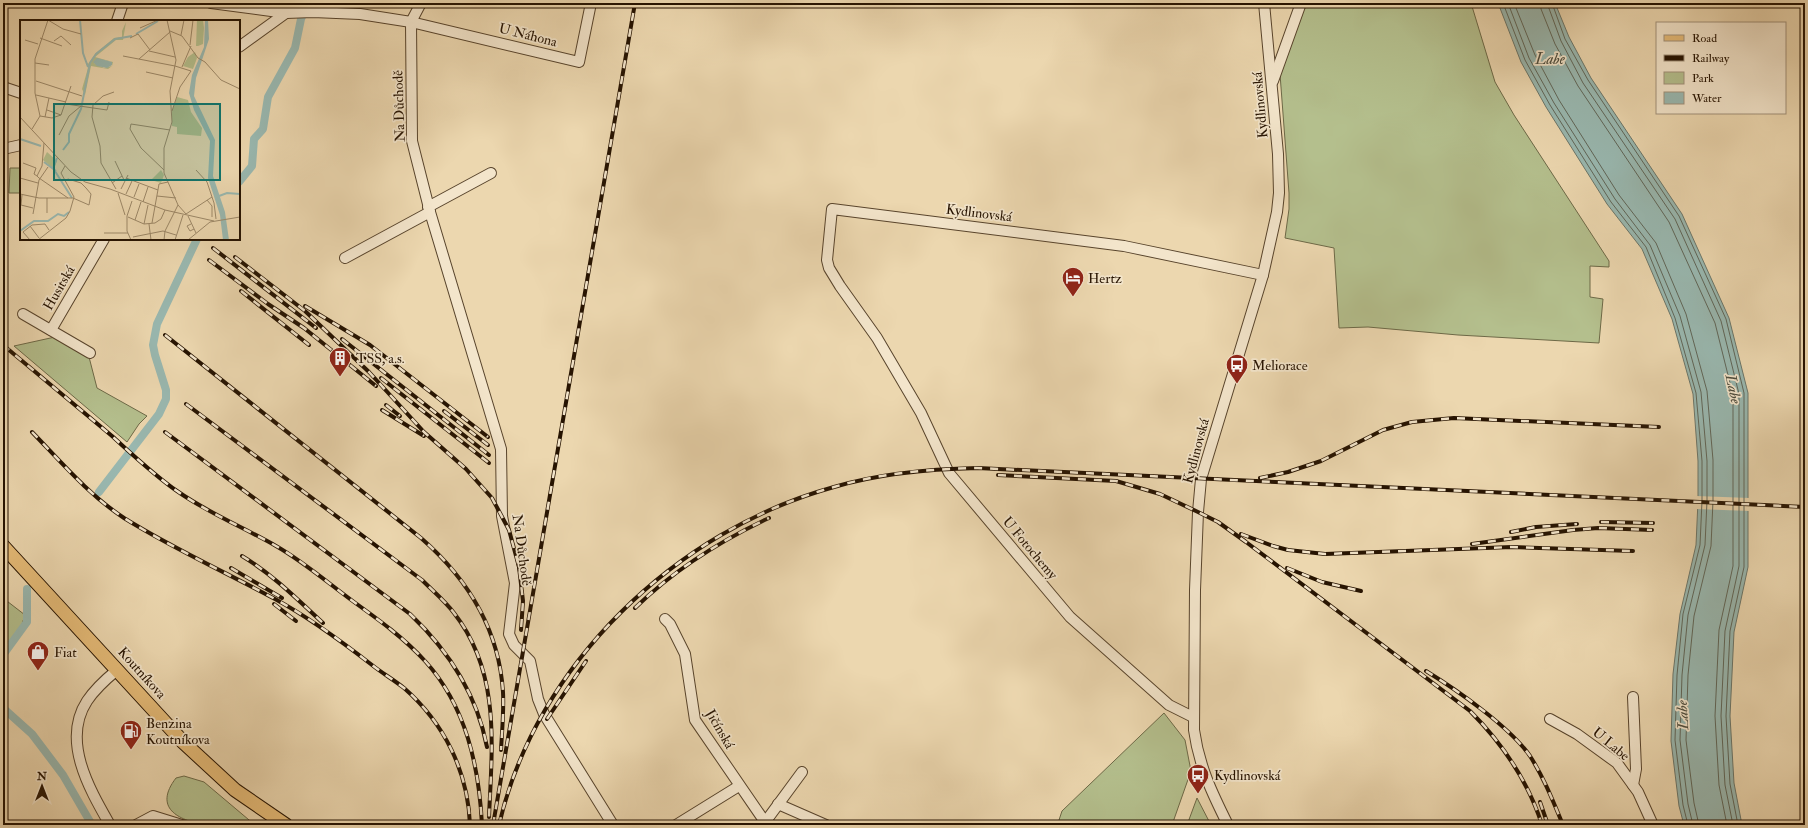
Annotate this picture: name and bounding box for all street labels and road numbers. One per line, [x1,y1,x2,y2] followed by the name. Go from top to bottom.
[497,20,559,51] street label: U Náhona
[389,70,409,142] street label: Na Důchodě
[1249,71,1272,139] street label: Kydlinovská
[945,201,1013,227] street label: Kydlinovská
[39,262,79,313] street label: Husitská
[1179,416,1214,486] street label: Kydlinovská
[509,513,535,587] street label: Na Důchodě
[998,513,1062,584] street label: U Fotochemy
[114,644,170,703] street label: Koutníkova
[701,705,738,752] street label: Jičínská
[1589,724,1633,765] street label: U Labe

